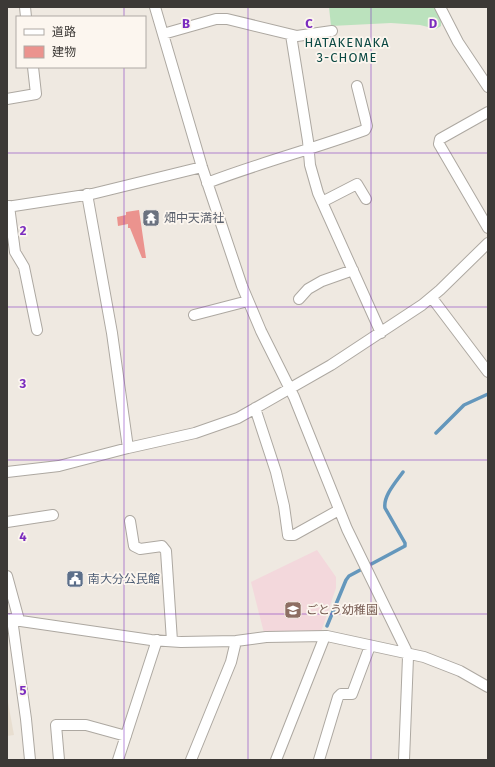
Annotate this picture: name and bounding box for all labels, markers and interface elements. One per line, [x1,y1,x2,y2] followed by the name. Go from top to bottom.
[16,16,146,68] legend
[182,16,190,31] text: B
[305,16,313,31] text: C
[429,16,438,31] text: D
[52,25,76,39] text: 道路
[304,35,390,65] district label: HATAKENAKA 3-CHOME
[52,45,76,59] text: 建物
[141,208,161,228] temple icon: 畑中天満社
[164,211,224,225] place label: 畑中天満社
[20,223,27,238] text: 2
[19,376,27,391] text: 3
[19,529,27,544] text: 4
[65,569,85,589] public building icon: 南大分公民館
[88,572,160,586] place label: 南大分公民館
[283,600,303,620] school or university icon: ごとう幼稚園
[306,603,378,617] place label: ごとう幼稚園
[20,683,27,698] text: 5

